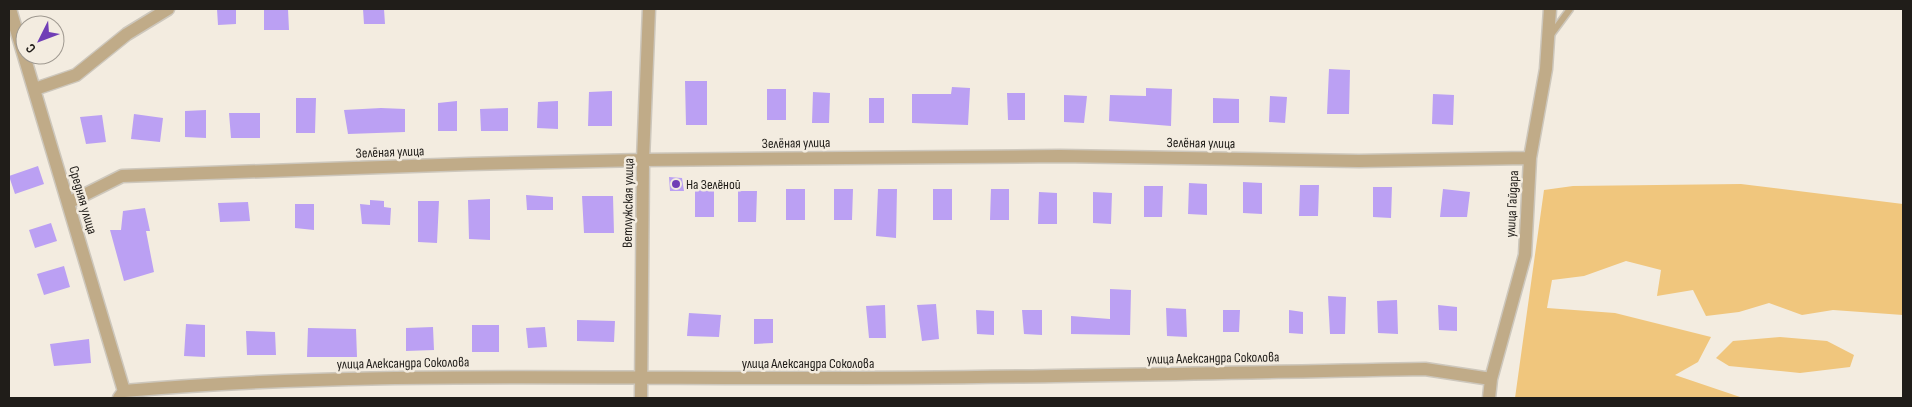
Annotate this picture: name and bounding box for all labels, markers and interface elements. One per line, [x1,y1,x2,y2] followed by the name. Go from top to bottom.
[15,15,65,65] north arrow
[22,40,39,57] text: С
[762,134,830,152] street label: Зелёная улица
[1167,134,1235,152] street label: Зелёная улица
[355,142,425,162] street label: Зелёная улица
[619,158,637,248] street label: Ветлужская улица
[65,164,101,236] street label: Средняя улица
[1502,170,1522,238] street label: улица Гайдара
[686,176,741,193] place label: На Зелёной
[670,178,682,190] marker: На Зелёной
[1147,348,1279,368] street label: улица Александра Соколова
[337,353,469,373] street label: улица Александра Соколова
[742,355,874,372] street label: улица Александра Соколова

